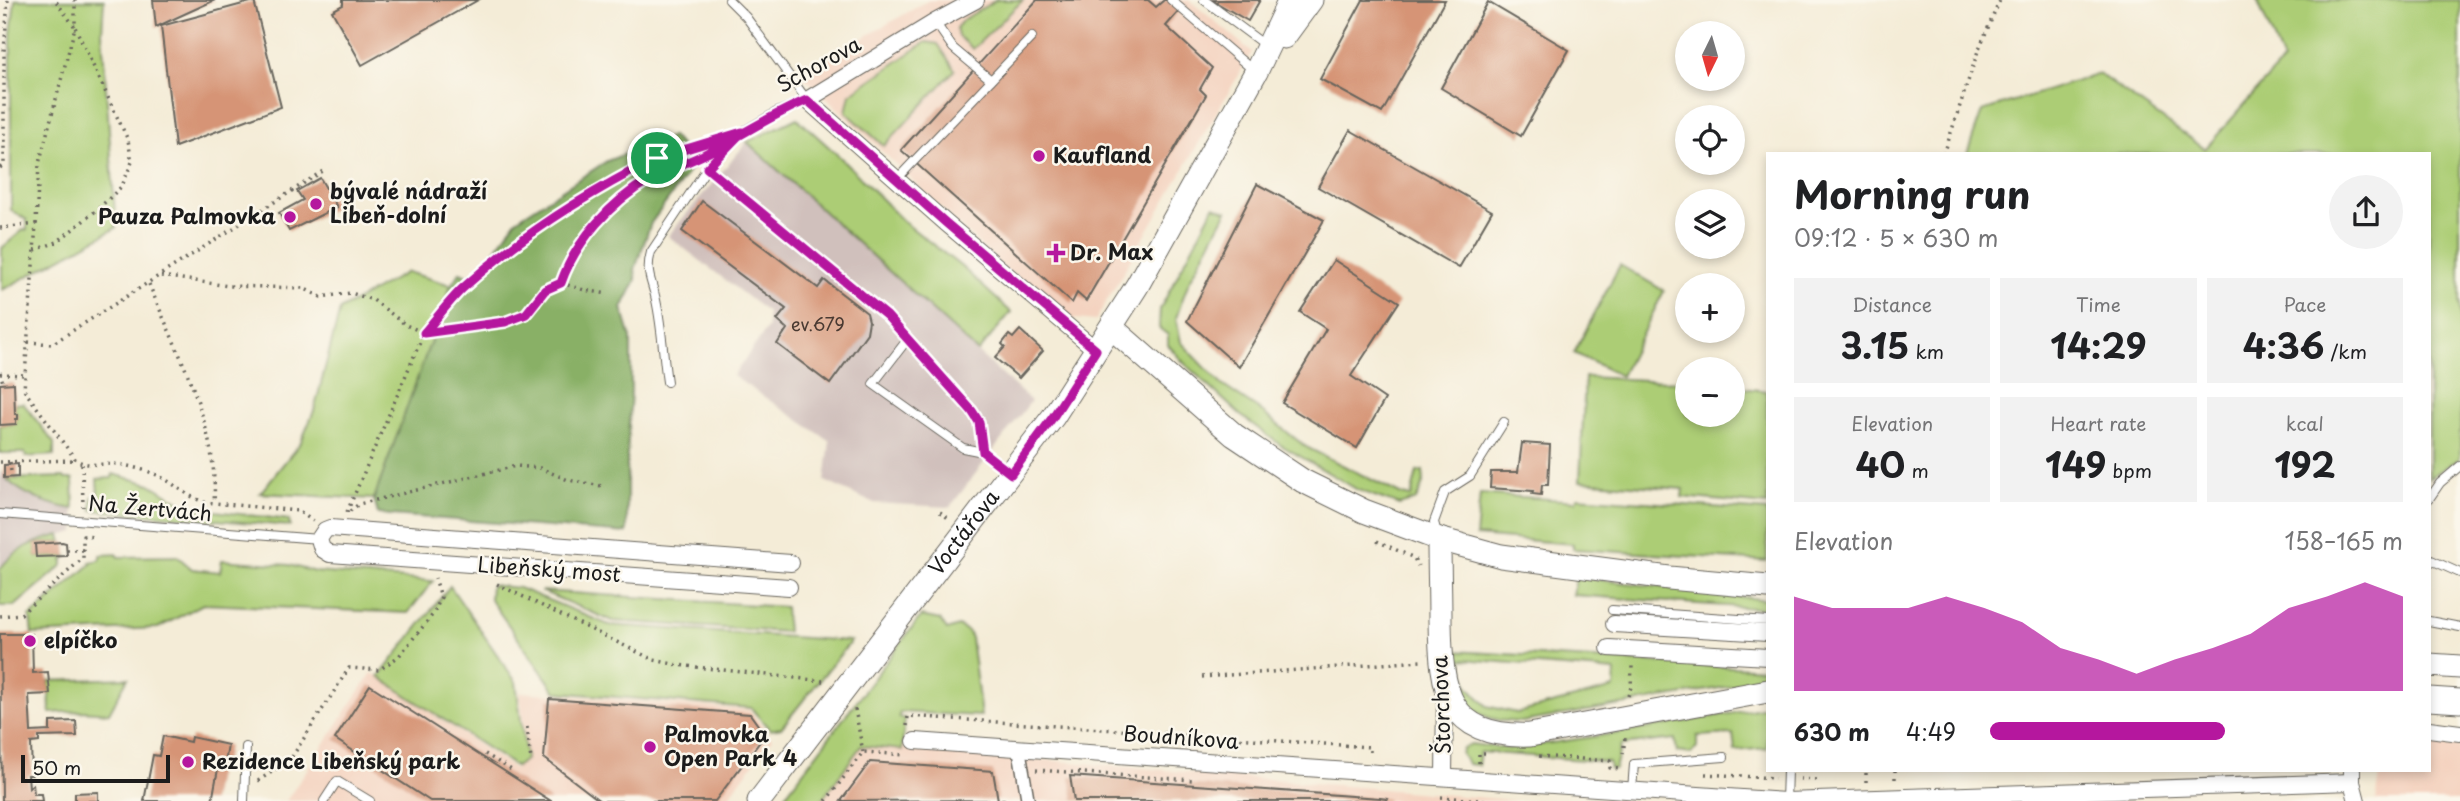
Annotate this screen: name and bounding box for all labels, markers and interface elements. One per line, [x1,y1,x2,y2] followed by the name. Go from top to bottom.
[1675,21,1745,91] north arrow
[1675,21,1745,427] map controls
[770,27,866,100] street label: Schorova
[1675,105,1745,175] button: locate
[627,128,687,188] pin
[1053,138,1151,170] place label: Kaufland
[638,139,676,177] icon: arrive
[1031,148,1047,164] marker: Kaufland
[1794,165,2030,222] text: Morning run
[330,174,488,230] place label: bývalé nádraží Libeň-dolní
[2329,175,2403,249] button: share
[1675,189,1745,259] button: layers
[308,196,324,212] marker: bývalé nádraží Libeň-dolní
[98,199,276,231] place label: Pauza Palmovka
[282,209,298,225] marker: Pauza Palmovka
[1794,220,1998,255] text: 09:12 · 5 × 630 m
[1070,235,1154,267] place label: Dr. Max
[1048,245,1064,261] marker: Dr. Max
[1675,273,1745,343] button: +
[1852,290,1932,318] text: Distance
[2076,290,2121,318] text: Time
[2283,290,2326,318] text: Pace
[791,310,845,337] house number: ev.679
[1840,318,1909,371] text: 3.15
[2050,318,2147,371] text: 14:29
[2243,318,2324,371] text: 4:36
[1909,337,1944,365] text: km
[2324,337,2367,365] text: /km
[1675,357,1745,427] button: −
[1851,409,1933,437] text: Elevation
[2051,409,2146,437] text: Heart rate
[2286,409,2324,437] text: kcal
[1856,437,1905,490] text: 40
[2045,437,2106,490] text: 149
[2274,437,2336,490] text: 192
[1905,456,1929,484] text: m
[2106,456,2152,484] text: bpm
[920,482,1006,581] street label: Voctářova
[87,486,213,528] street label: Na Žertvách
[1794,523,1893,558] text: Elevation
[2285,523,2403,558] text: 158–165 m
[476,547,622,589] street label: Libeňský most
[44,623,117,655] place label: elpíčko
[22,633,38,649] marker: elpíčko
[1422,655,1458,755] street label: Štorchova
[1794,714,1870,749] text: 630 m
[1906,714,1956,749] text: 4:49
[1122,716,1240,756] street label: Boudníkova
[664,717,797,773] place label: Palmovka Open Park 4
[642,739,658,755] marker: Palmovka Open Park 4
[202,744,460,776] place label: Rezidence Libeňský park
[21,752,170,784] scale bar
[32,753,81,781] text: 50 m
[180,754,196,770] marker: Rezidence Libeňský park

